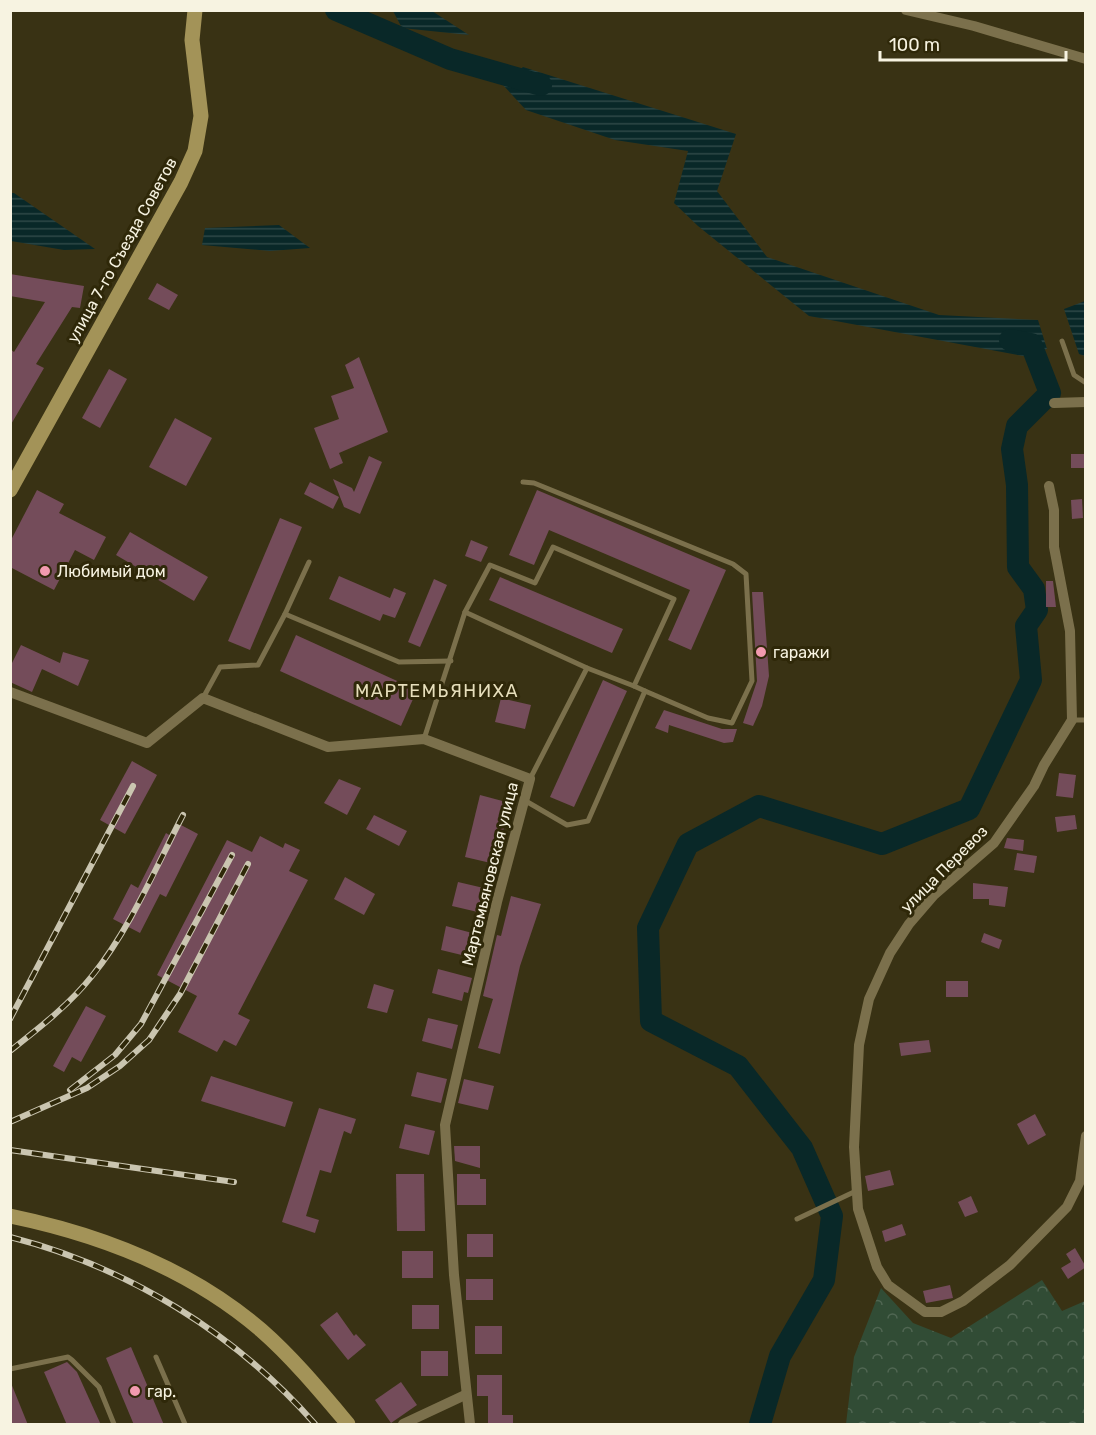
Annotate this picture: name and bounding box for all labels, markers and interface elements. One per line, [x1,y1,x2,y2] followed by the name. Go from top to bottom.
[880,24,1066,62] scale bar
[889,34,940,56] text: 100 m
[63,154,181,346] street label: улица 7-го Съезда Советов
[57,562,166,581] place label: Любимый дом
[38,564,52,578] marker: Любимый дом
[773,643,830,662] place label: гаражи
[754,645,768,659] marker: гаражи
[355,680,519,702] district label: МАРТЕМЬЯНИХА
[458,780,522,968] street label: Мартемьяновская улица
[897,822,991,916] street label: улица Перевоз
[147,1382,176,1401] place label: гар.
[128,1384,142,1398] marker: гар.

